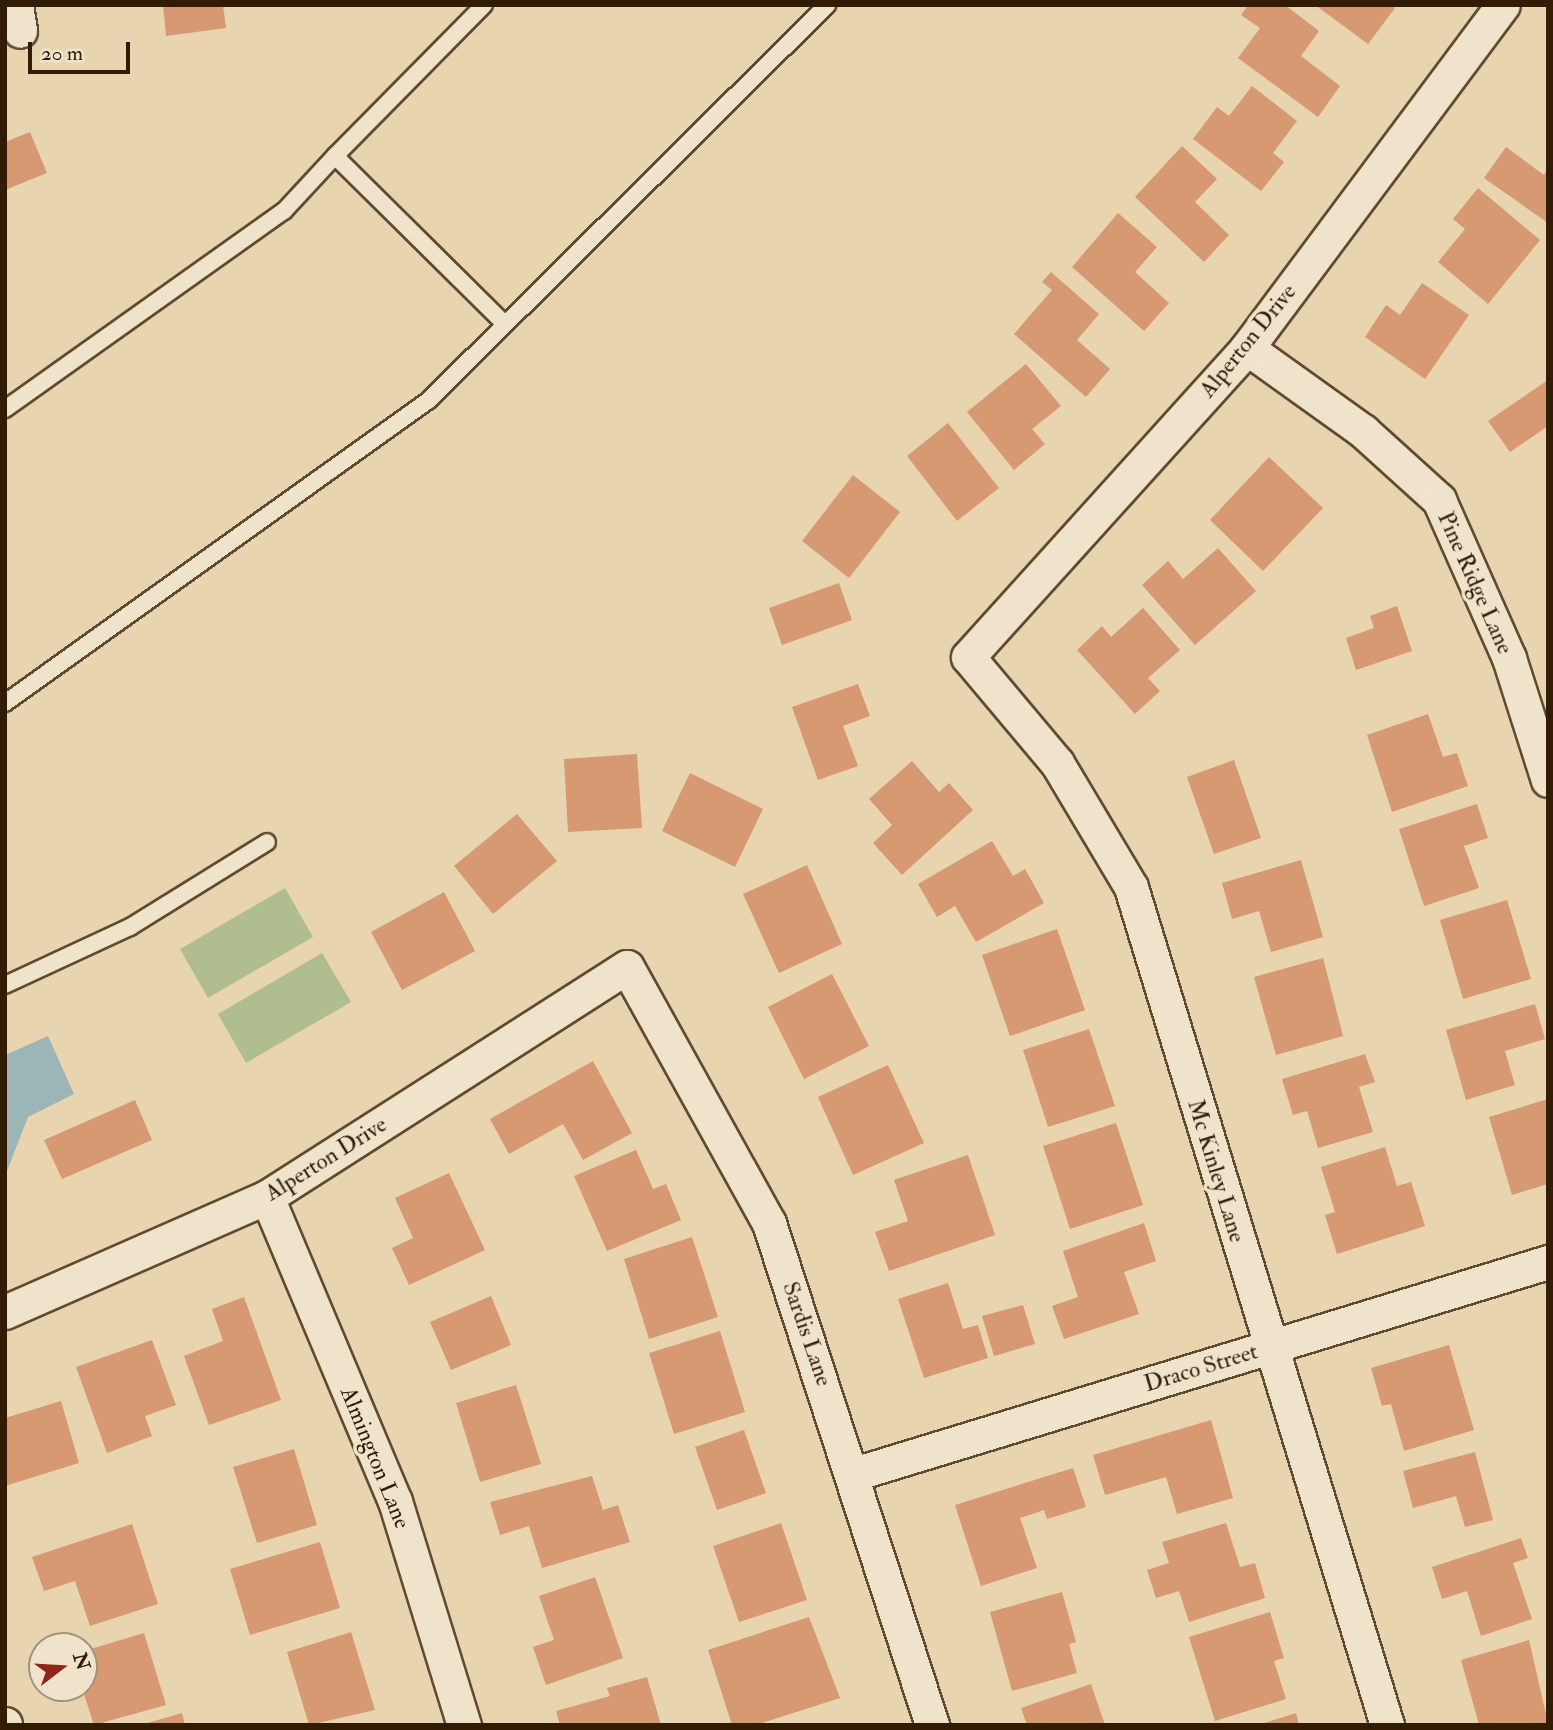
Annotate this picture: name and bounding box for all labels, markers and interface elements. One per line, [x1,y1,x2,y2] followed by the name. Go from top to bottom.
[32,28,133,72] scale bar
[41,40,83,67] text: 20 m
[1194,279,1302,403] street label: Alperton Drive
[1431,508,1519,658] street label: Pine Ridge Lane
[1181,1096,1251,1246] street label: Mc Kinley Lane
[260,1111,392,1207] street label: Alperton Drive
[776,1278,838,1390] street label: Sardis Lane
[1141,1338,1261,1398] street label: Draco Street
[334,1383,416,1533] street label: Almington Lane
[28,1632,98,1702] north arrow
[67,1650,95,1673] text: N

